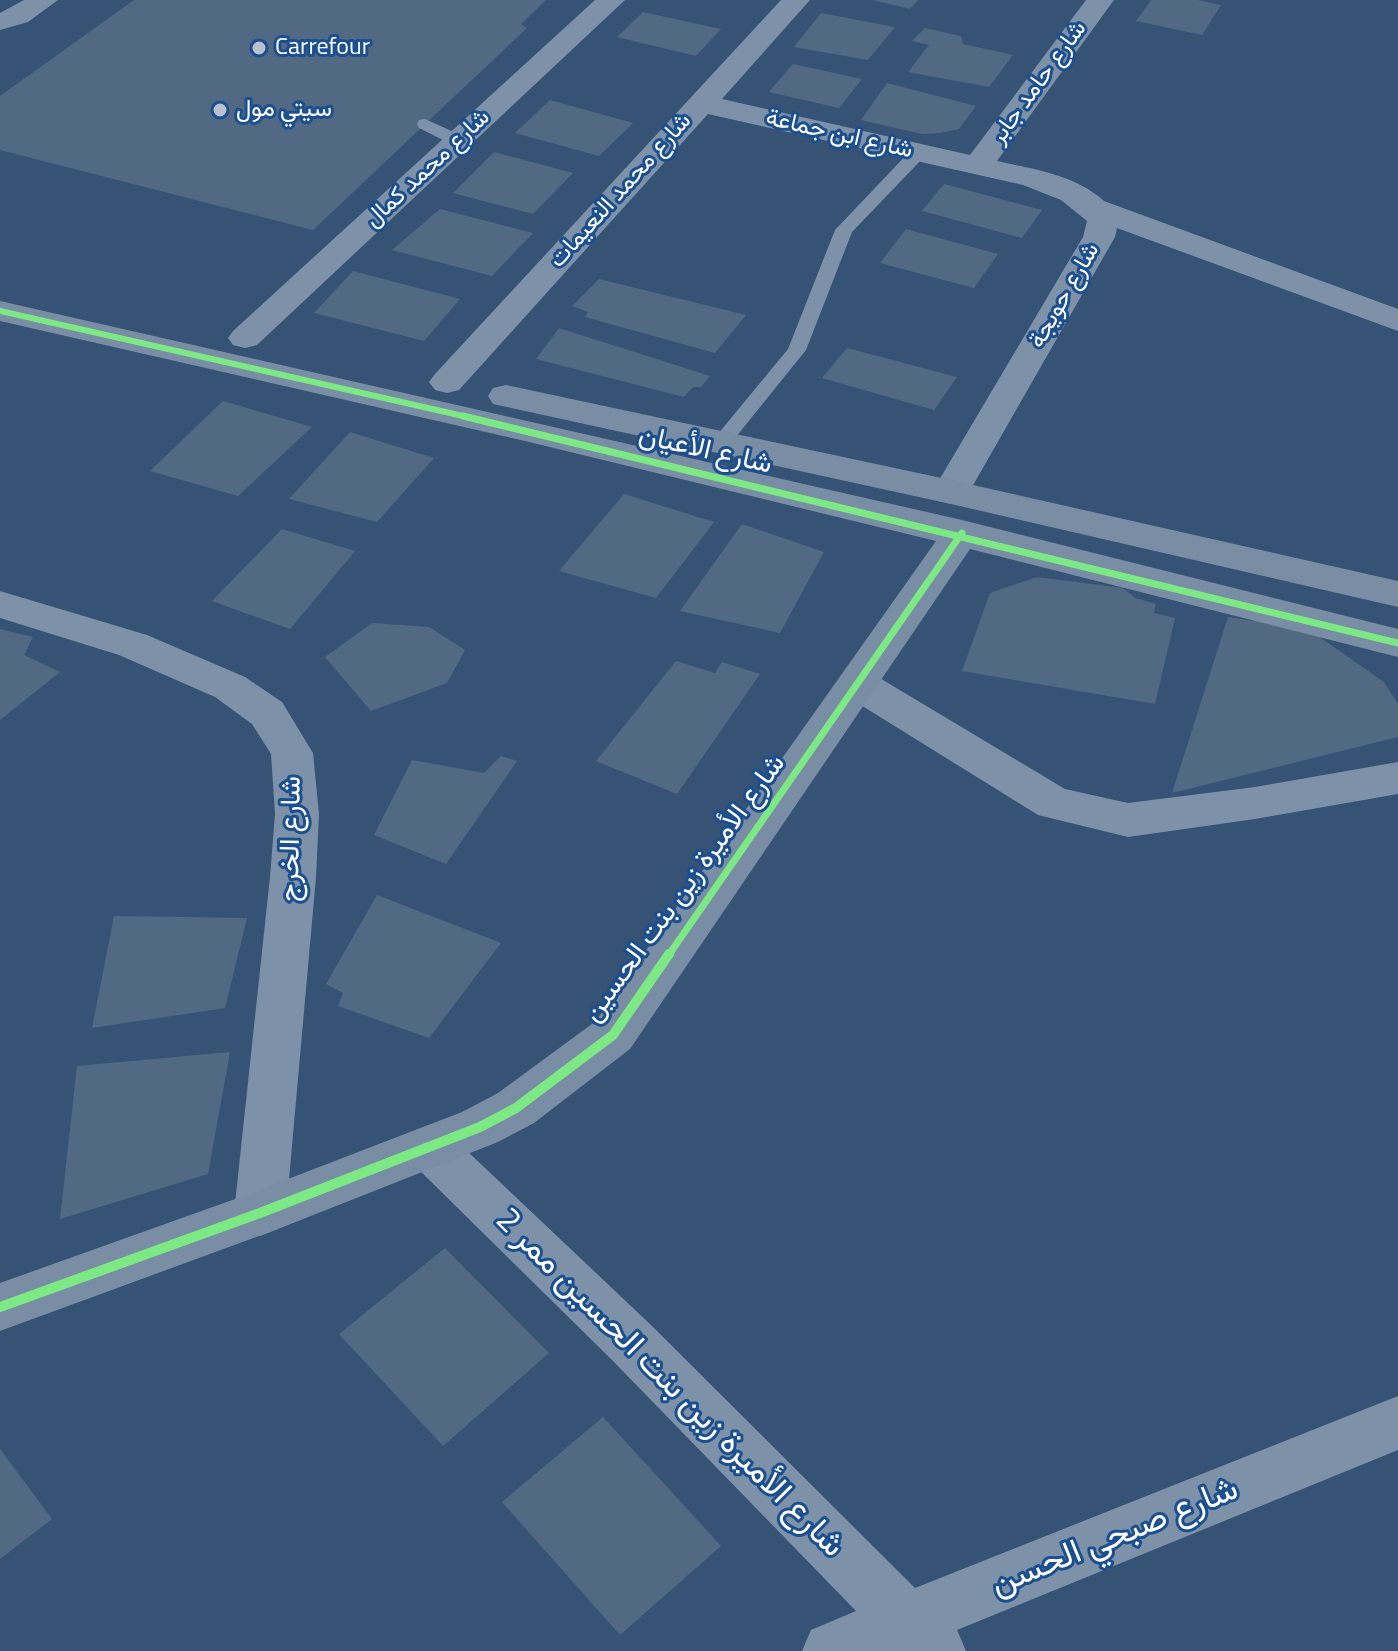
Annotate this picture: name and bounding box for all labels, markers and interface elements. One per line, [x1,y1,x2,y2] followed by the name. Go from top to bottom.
[985,16,1093,150] street label: شارع حامد جابر
[275,34,370,62] place label: Carrefour
[250,39,268,57] marker: Carrefour
[236,96,332,124] place label: سيتي مول
[211,101,229,119] marker: سيتي مول
[359,104,497,234] street label: شارع محمد كمال
[763,104,915,166] street label: شارع ابن جماعة
[544,108,698,274] street label: شارع محمد النعيمات
[1023,238,1107,354] street label: شارع حويجة
[635,419,775,483] street label: شارع الأعيان
[577,749,793,1029] street label: شارع الأميرة زين بنت الحسين
[274,776,310,902] street label: شارع الخرج
[486,1201,852,1567] street label: شارع الأميرة زين بنت الحسين ممر 2
[985,1470,1245,1606] street label: شارع صبحي الحسن

